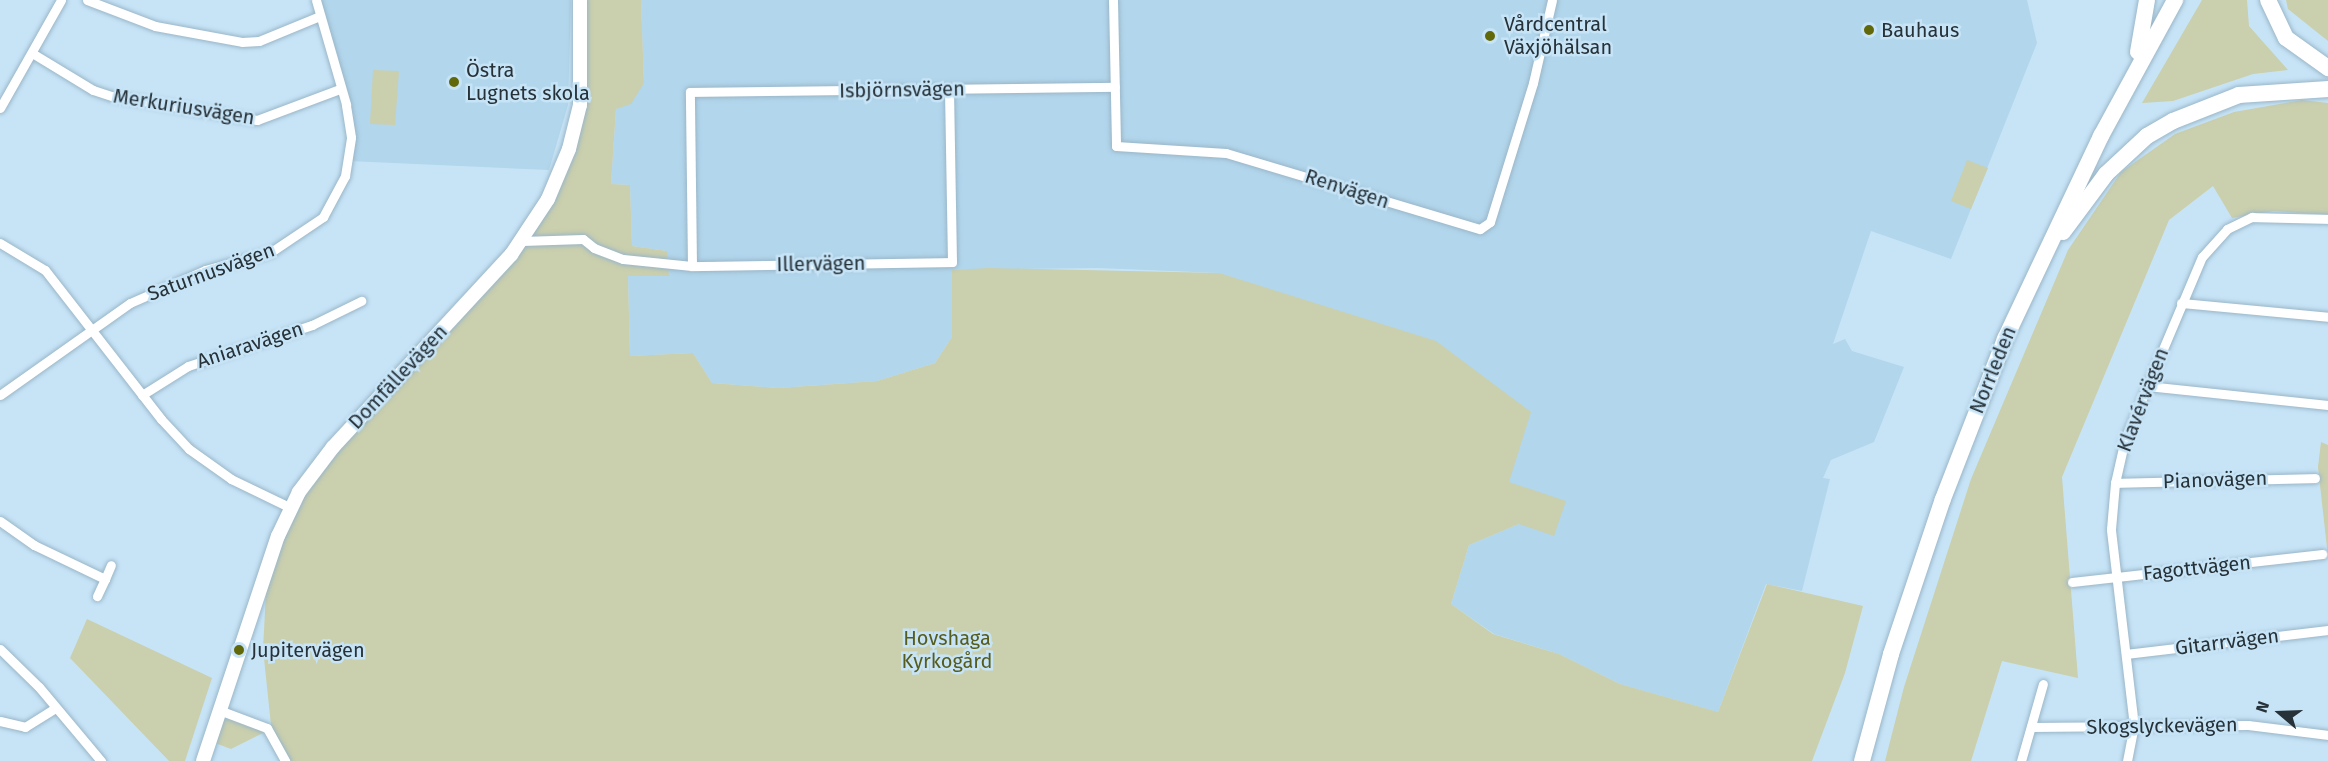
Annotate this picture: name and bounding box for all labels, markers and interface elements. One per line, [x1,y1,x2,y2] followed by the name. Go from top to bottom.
[1504,13,1612,60] place label: Vårdcentral Växjöhälsan
[1881,18,1959,42] place label: Bauhaus
[1862,23,1876,37] marker: Bauhaus
[1481,27,1499,45] marker: Vårdcentral Växjöhälsan
[466,58,590,105] place label: Östra Lugnets skola
[447,75,461,89] marker: Östra Lugnets skola
[839,77,965,103] street label: Isbjörnsvägen
[112,84,256,130] street label: Merkuriusvägen
[1302,164,1392,214] street label: Renvägen
[144,238,278,306] street label: Saturnusvägen
[776,251,866,277] street label: Illervägen
[194,317,306,373] street label: Aniaravägen
[344,320,452,434] street label: Domfällevägen
[1965,323,2021,417] street label: Norrleden
[2112,345,2174,455] street label: Klavérvägen
[2162,466,2268,494] street label: Pianovägen
[2142,550,2252,586] street label: Fagottvägen
[2174,624,2280,660] street label: Gitarrvägen
[902,627,992,674] park label: Hovshaga Kyrkogård
[251,638,365,662] place label: Jupitervägen
[232,643,246,657] marker: Jupitervägen
[2250,683,2310,743] north arrow
[2252,699,2273,715] text: N
[2086,713,2238,739] street label: Skogslyckevägen

